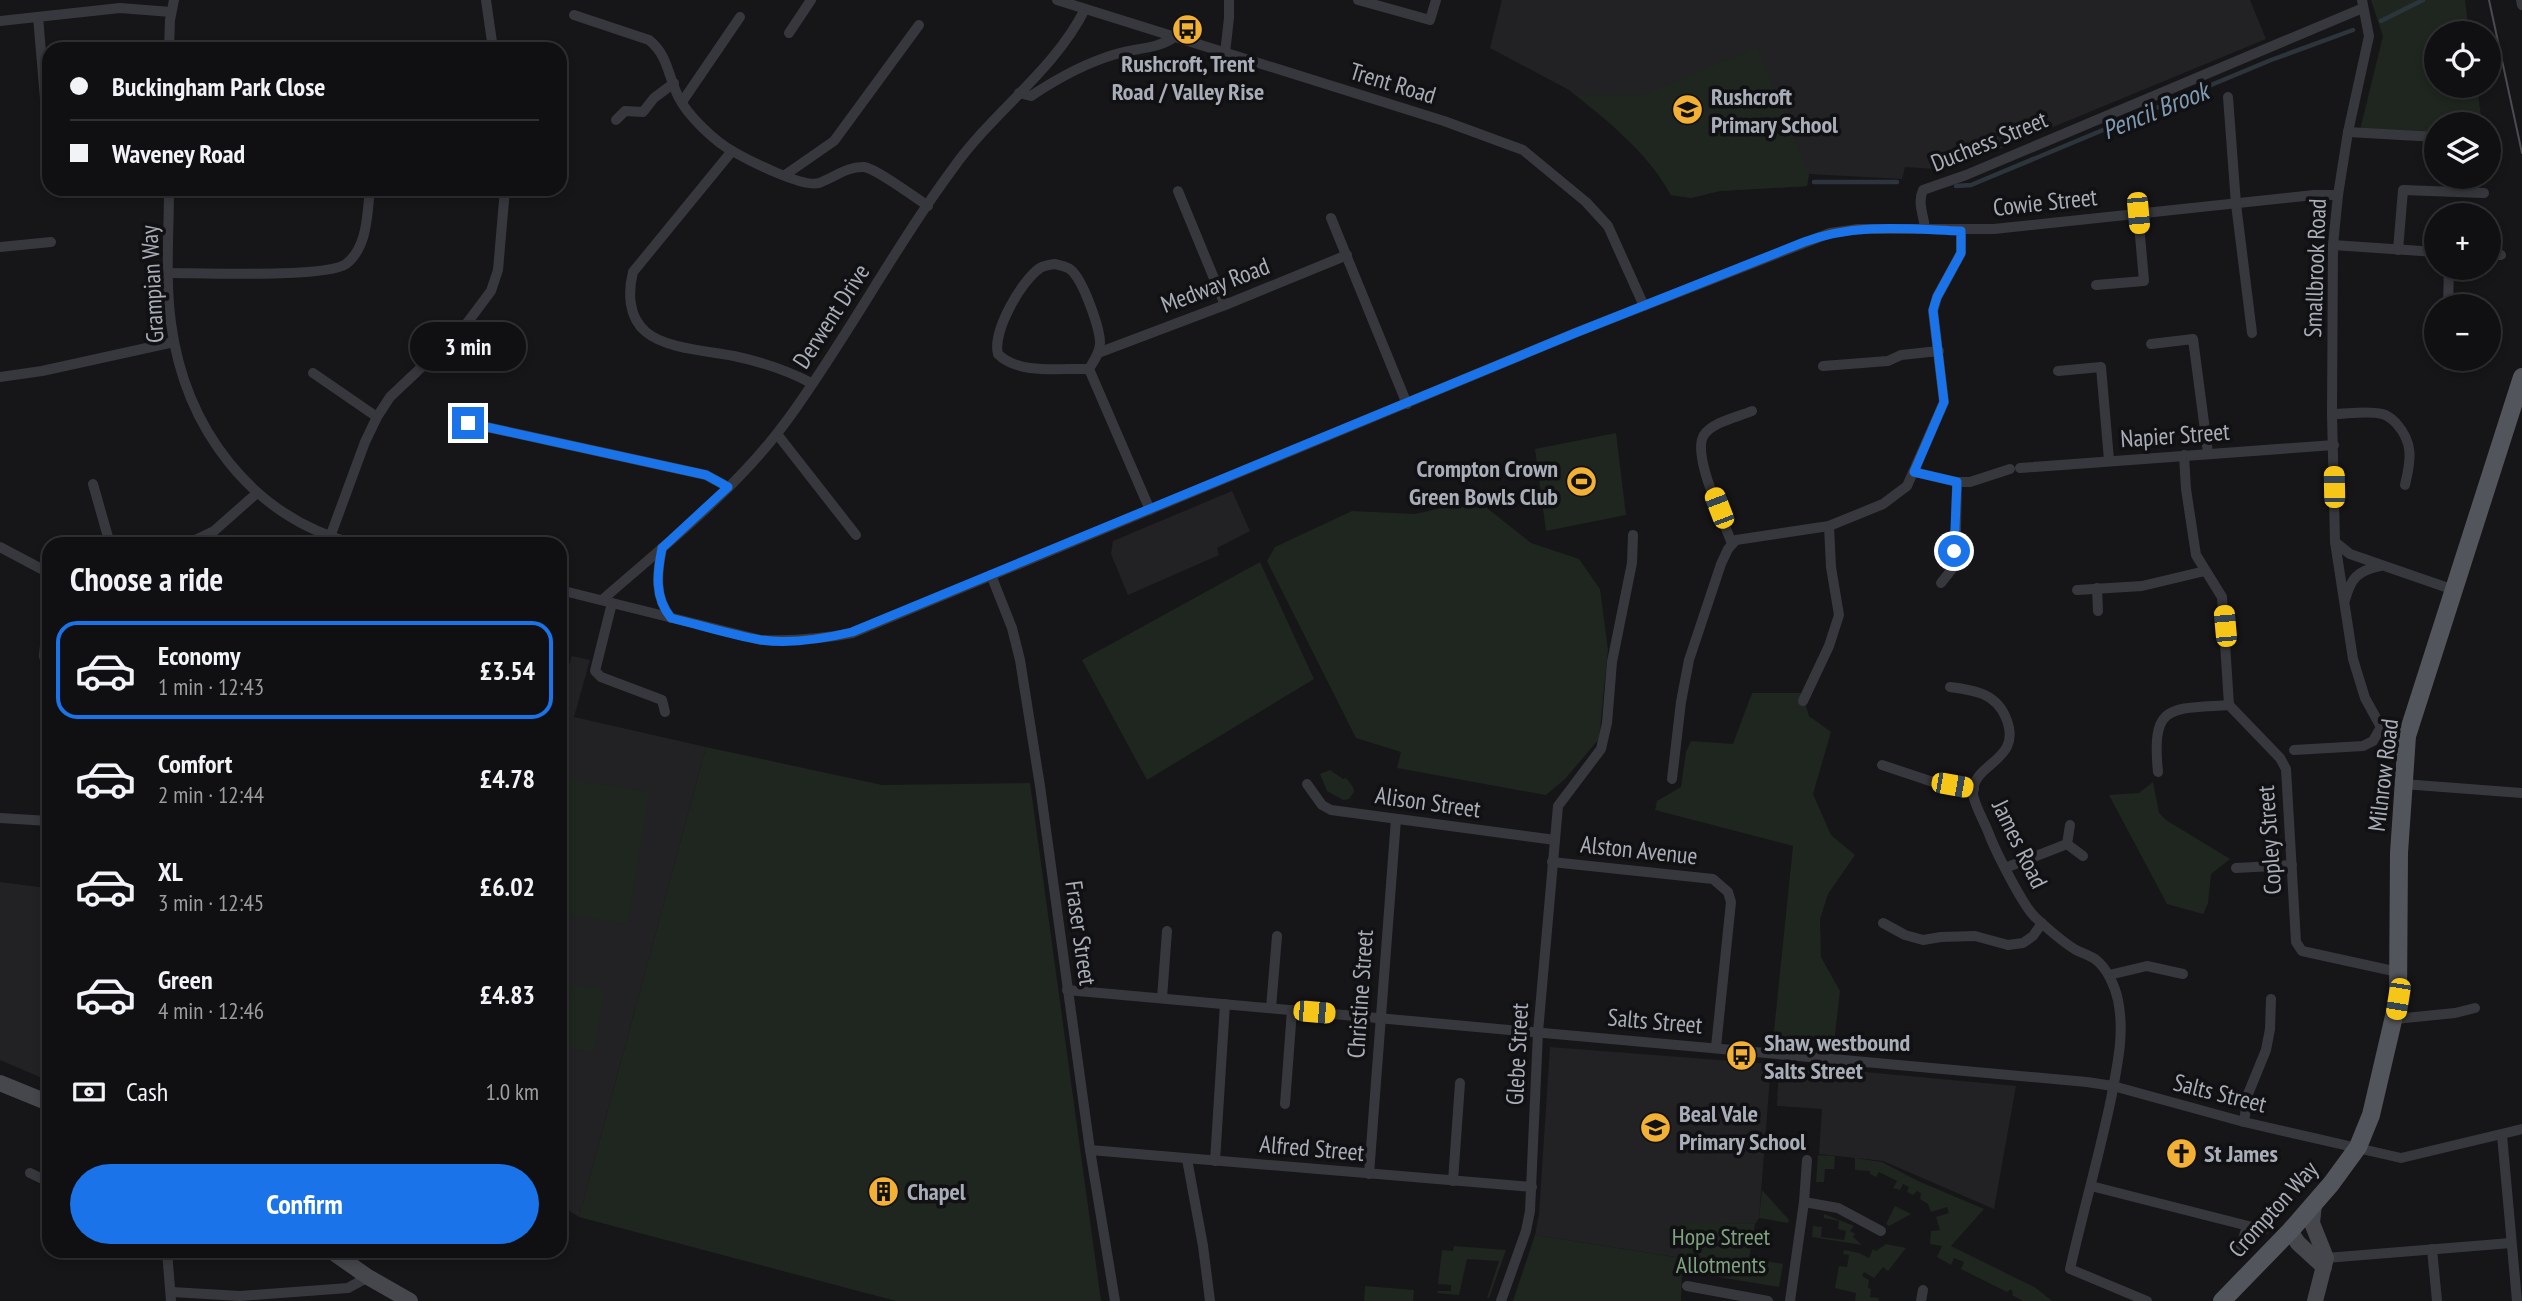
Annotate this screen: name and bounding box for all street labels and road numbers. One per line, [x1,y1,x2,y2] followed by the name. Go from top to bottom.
[1346,55,1440,111] street label: Trent Road
[1926,103,2052,178] street label: Duchess Street
[1991,181,2099,223] street label: Cowie Street
[2297,198,2333,338] street label: Smallbrook Road
[133,224,171,344] street label: Grampian Way
[1156,250,1274,320] street label: Medway Road
[786,258,876,374] street label: Derwent Drive
[2119,416,2231,454] street label: Napier Street
[2361,717,2405,833] street label: Milnrow Road
[1373,779,1483,825] street label: Alison Street
[2250,784,2288,896] street label: Copley Street
[1985,794,2055,894] street label: James Road
[1579,828,1699,872] street label: Alston Avenue
[1058,879,1104,988] street label: Fraser Street
[1340,928,1380,1059] street label: Christine Street
[1606,1001,1704,1041] street label: Salts Street
[1499,1002,1535,1106] street label: Glebe Street
[2170,1066,2270,1120] street label: Salts Street
[1258,1128,1366,1168] street label: Alfred Street
[2221,1154,2325,1264] street label: Crompton Way

